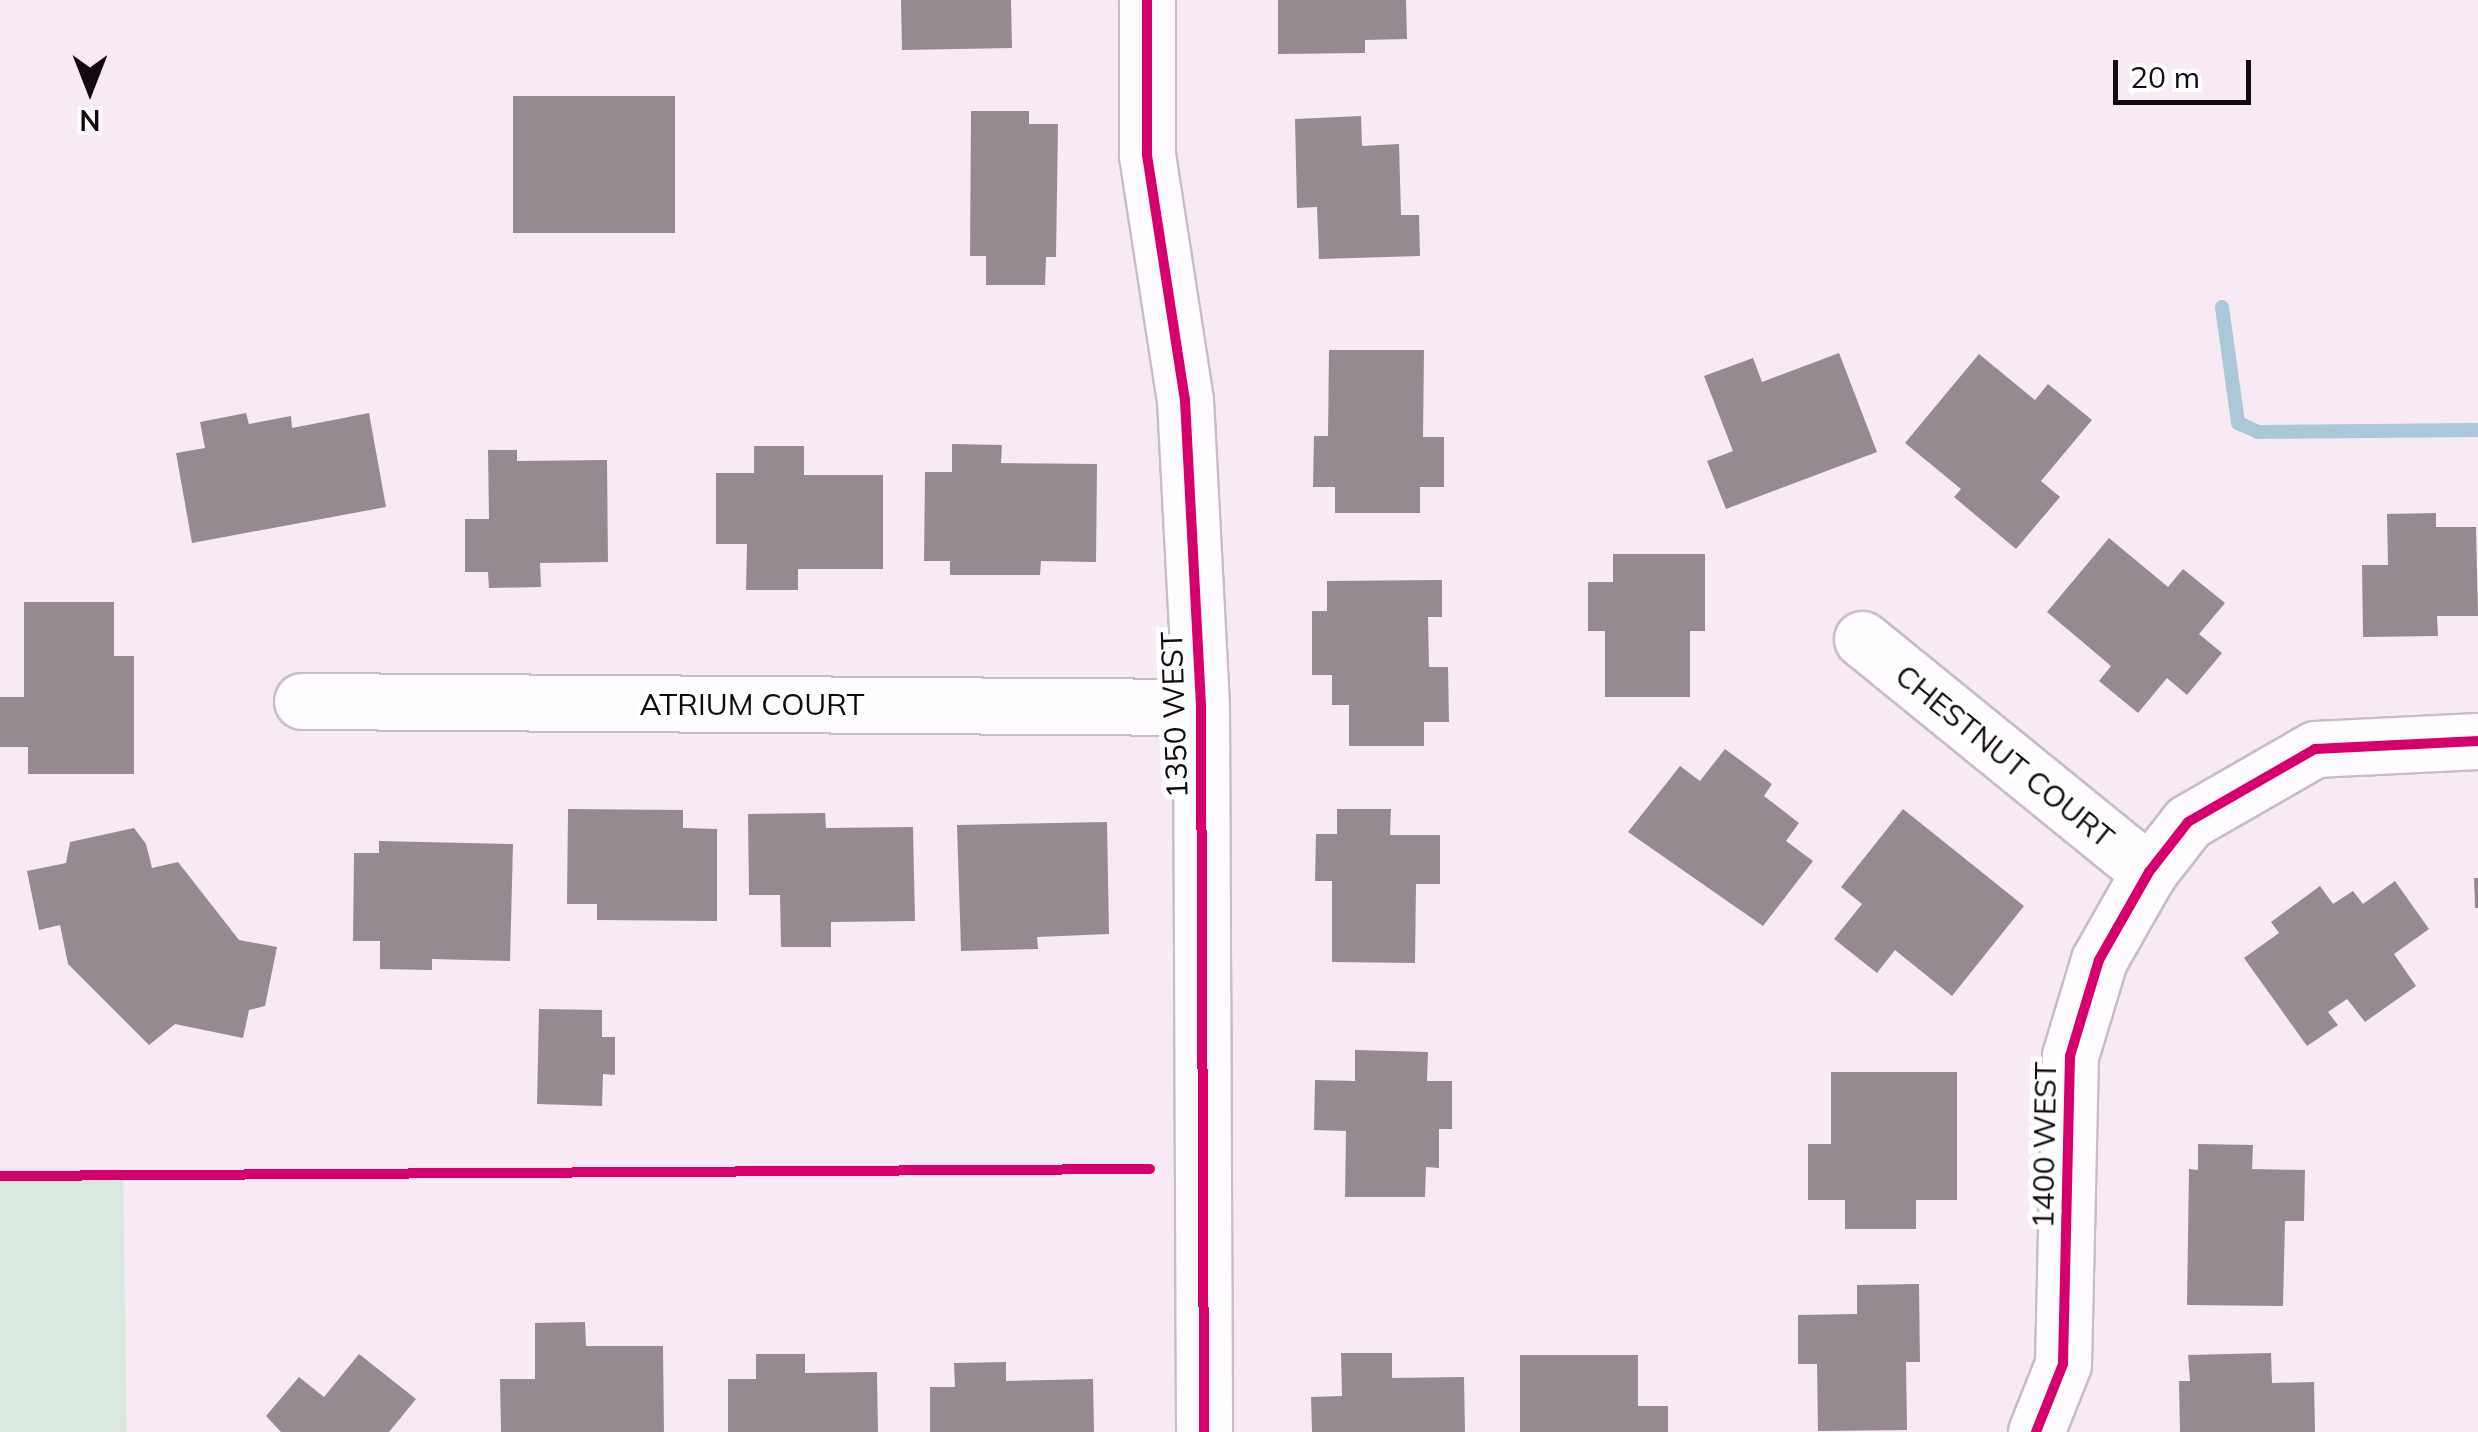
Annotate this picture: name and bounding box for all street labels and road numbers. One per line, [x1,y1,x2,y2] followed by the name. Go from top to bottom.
[1153,631,1195,799] street label: 1350 WEST
[1888,657,2122,855] street label: CHESTNUT COURT
[639,686,865,722] street label: ATRIUM COURT
[2025,1061,2063,1229] street label: 1400 WEST

